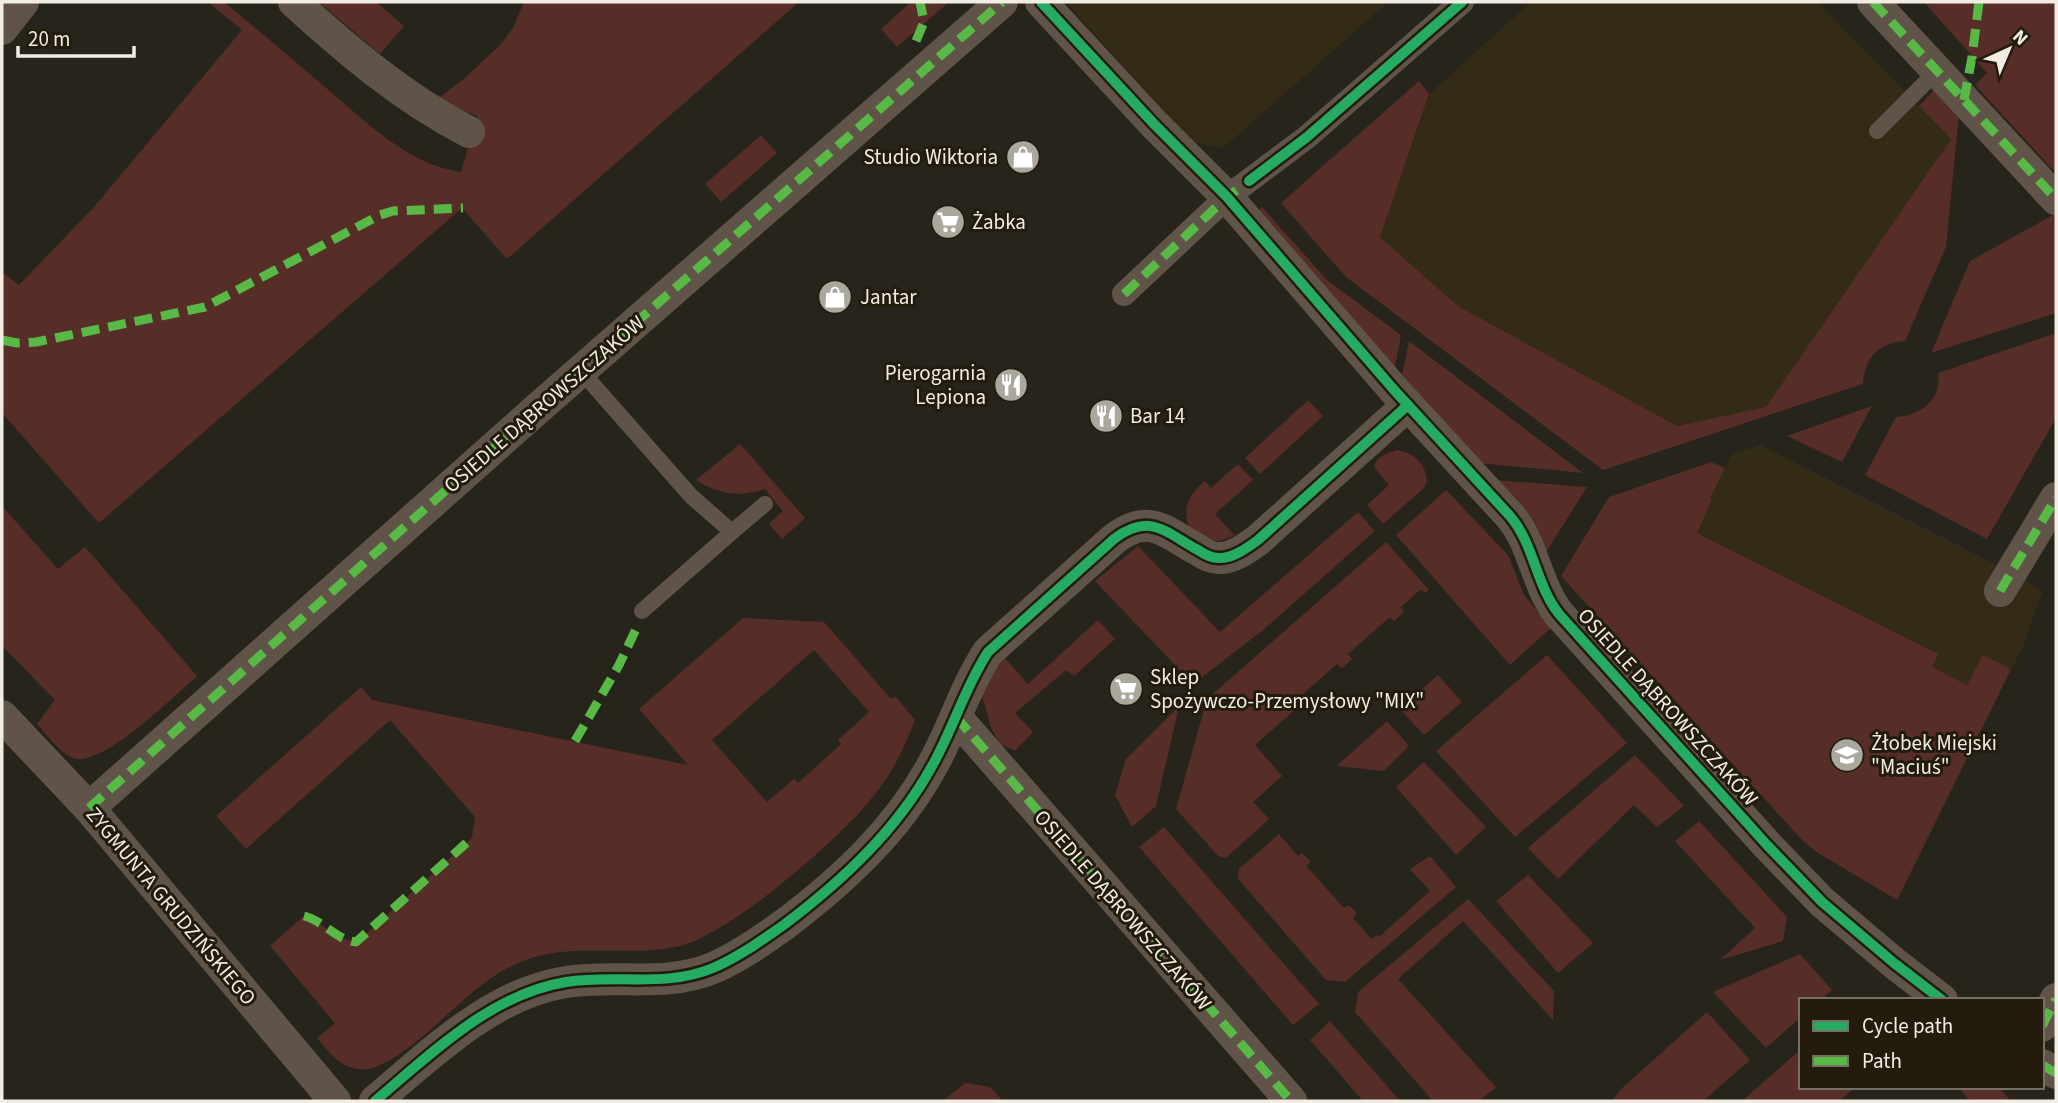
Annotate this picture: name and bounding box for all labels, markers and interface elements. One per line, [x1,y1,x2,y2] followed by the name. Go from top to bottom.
[18,14,133,58] scale bar
[1974,14,2044,84] north arrow
[28,24,70,54] text: 20 m
[2006,24,2034,52] text: N
[1004,138,1042,176] shop icon: Studio Wiktoria
[864,142,998,172] place label: Studio Wiktoria
[929,203,967,241] supermarket icon: Żabka
[972,207,1026,237] place label: Żabka
[816,278,854,316] shop icon: Jantar
[860,282,917,312] place label: Jantar
[437,308,651,500] street label: OSIEDLE DĄBROWSZCZAKÓW
[885,358,986,412] place label: Pierogarnia Lepiona
[992,366,1030,404] restaurant icon: Pierogarnia Lepiona
[1087,397,1125,435] restaurant icon: Bar 14
[1130,401,1185,431] place label: Bar 14
[1571,601,1766,813] street label: OSIEDLE DĄBROWSZCZAKÓW
[1150,662,1424,716] place label: Sklep Spożywczo-Przemysłowy "MIX"
[1107,670,1145,708] supermarket icon: Sklep Spożywczo-Przemysłowy "MIX"
[1871,728,1997,782] place label: Żłobek Miejski "Maciuś"
[1828,736,1866,774] school or university icon: Żłobek Miejski "Maciuś"
[79,800,263,1012] street label: ZYGMUNTA GRUDZIŃSKIEGO
[1027,803,1219,1017] street label: OSIEDLE DĄBROWSZCZAKÓW
[1799,998,2044,1089] legend
[1862,1011,1953,1041] text: Cycle path
[1862,1046,1902,1076] text: Path

